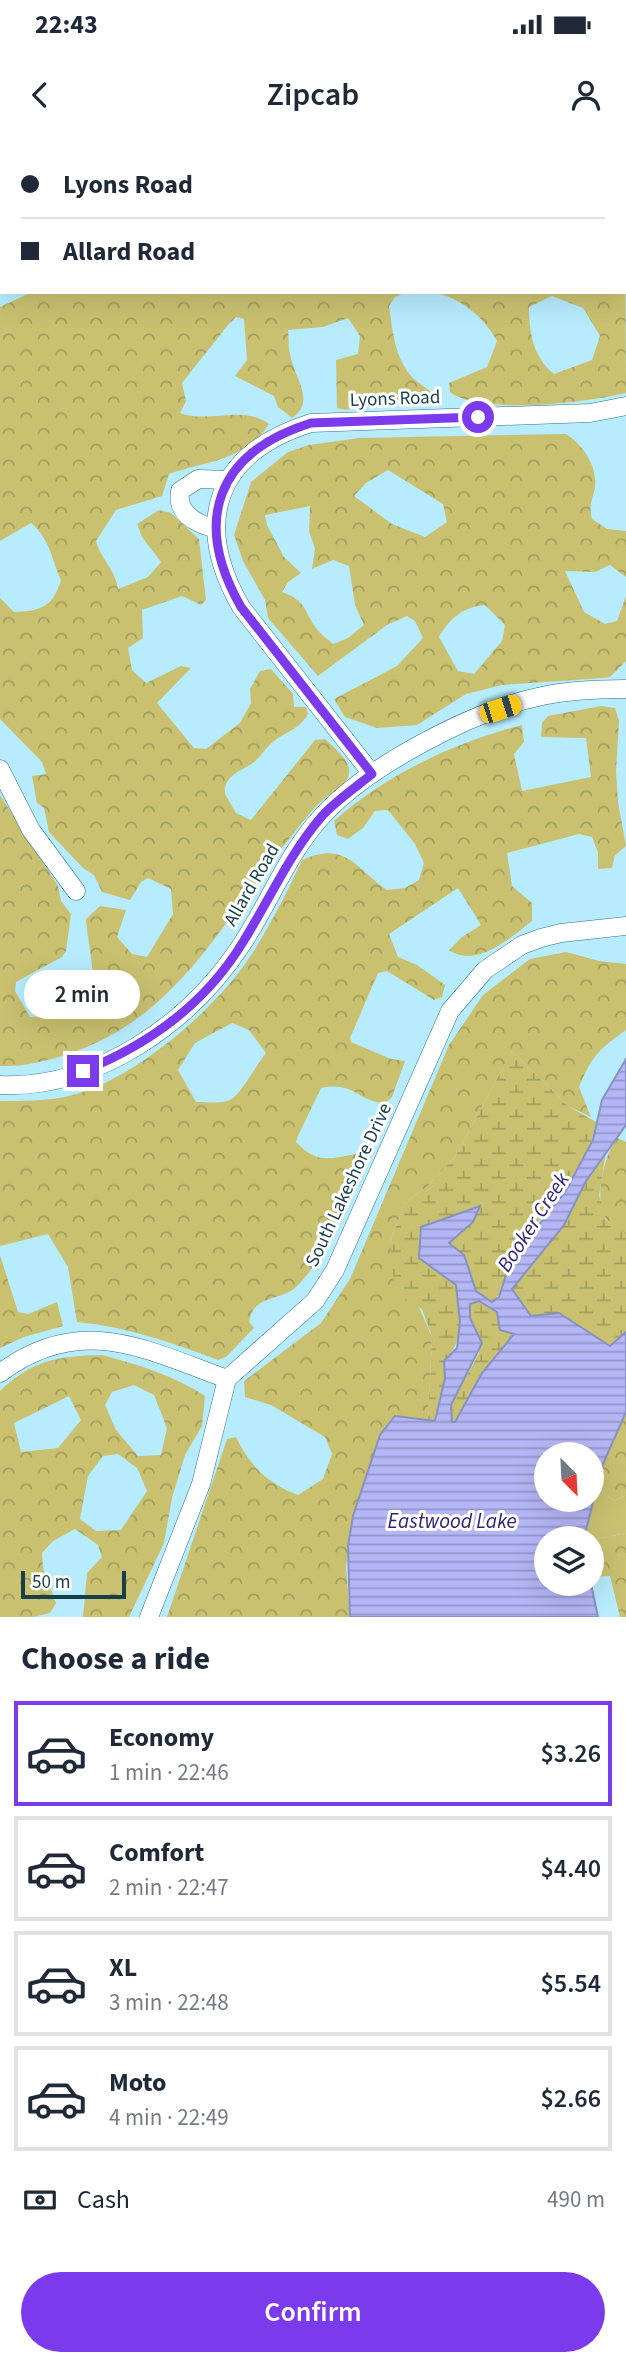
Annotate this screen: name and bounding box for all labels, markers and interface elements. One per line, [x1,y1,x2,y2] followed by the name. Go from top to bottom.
[35,6,98,43] text: 22:43
[267,72,359,118] text: Zipcab
[21,76,59,114] icon: back
[567,76,605,114] icon: person
[63,166,193,203] text: Lyons Road
[63,233,195,270] text: Allard Road
[349,384,441,414] street label: Lyons Road
[462,401,494,433] route start
[477,693,524,725] car
[218,839,286,931] street label: Allard Road
[25,970,141,1018] callout: 2 min
[55,978,109,1011] text: 2 min
[67,1055,99,1087] route end
[299,1099,399,1271] street label: South Lakeshore Drive
[490,1165,577,1278] water label: Booker Creek
[534,1442,604,1512] north arrow
[534,1442,604,1596] map controls
[387,1506,517,1536] water label: Eastwood Lake
[534,1526,604,1596] button: layers
[21,1568,126,1600] scale bar
[32,1569,70,1596] text: 50 m
[21,1636,210,1682] text: Choose a ride
[109,1719,214,1756] text: Economy
[25,1722,88,1785] icon: car
[540,1735,601,1772] text: $3.26
[109,1756,229,1789] text: 1 min · 22:46
[109,1834,204,1871] text: Comfort
[25,1837,88,1900] icon: car
[540,1850,601,1887] text: $4.40
[109,1871,229,1904] text: 2 min · 22:47
[109,1949,137,1986] text: XL
[25,1952,88,2015] icon: car
[540,1965,601,2002] text: $5.54
[109,1986,229,2019] text: 3 min · 22:48
[109,2064,166,2101] text: Moto
[25,2067,88,2130] icon: car
[540,2080,601,2117] text: $2.66
[109,2101,229,2134] text: 4 min · 22:49
[21,2181,59,2219] icon: cash
[77,2181,130,2218] text: Cash
[547,2183,605,2216] text: 490 m
[21,2272,605,2352] button: Confirm

